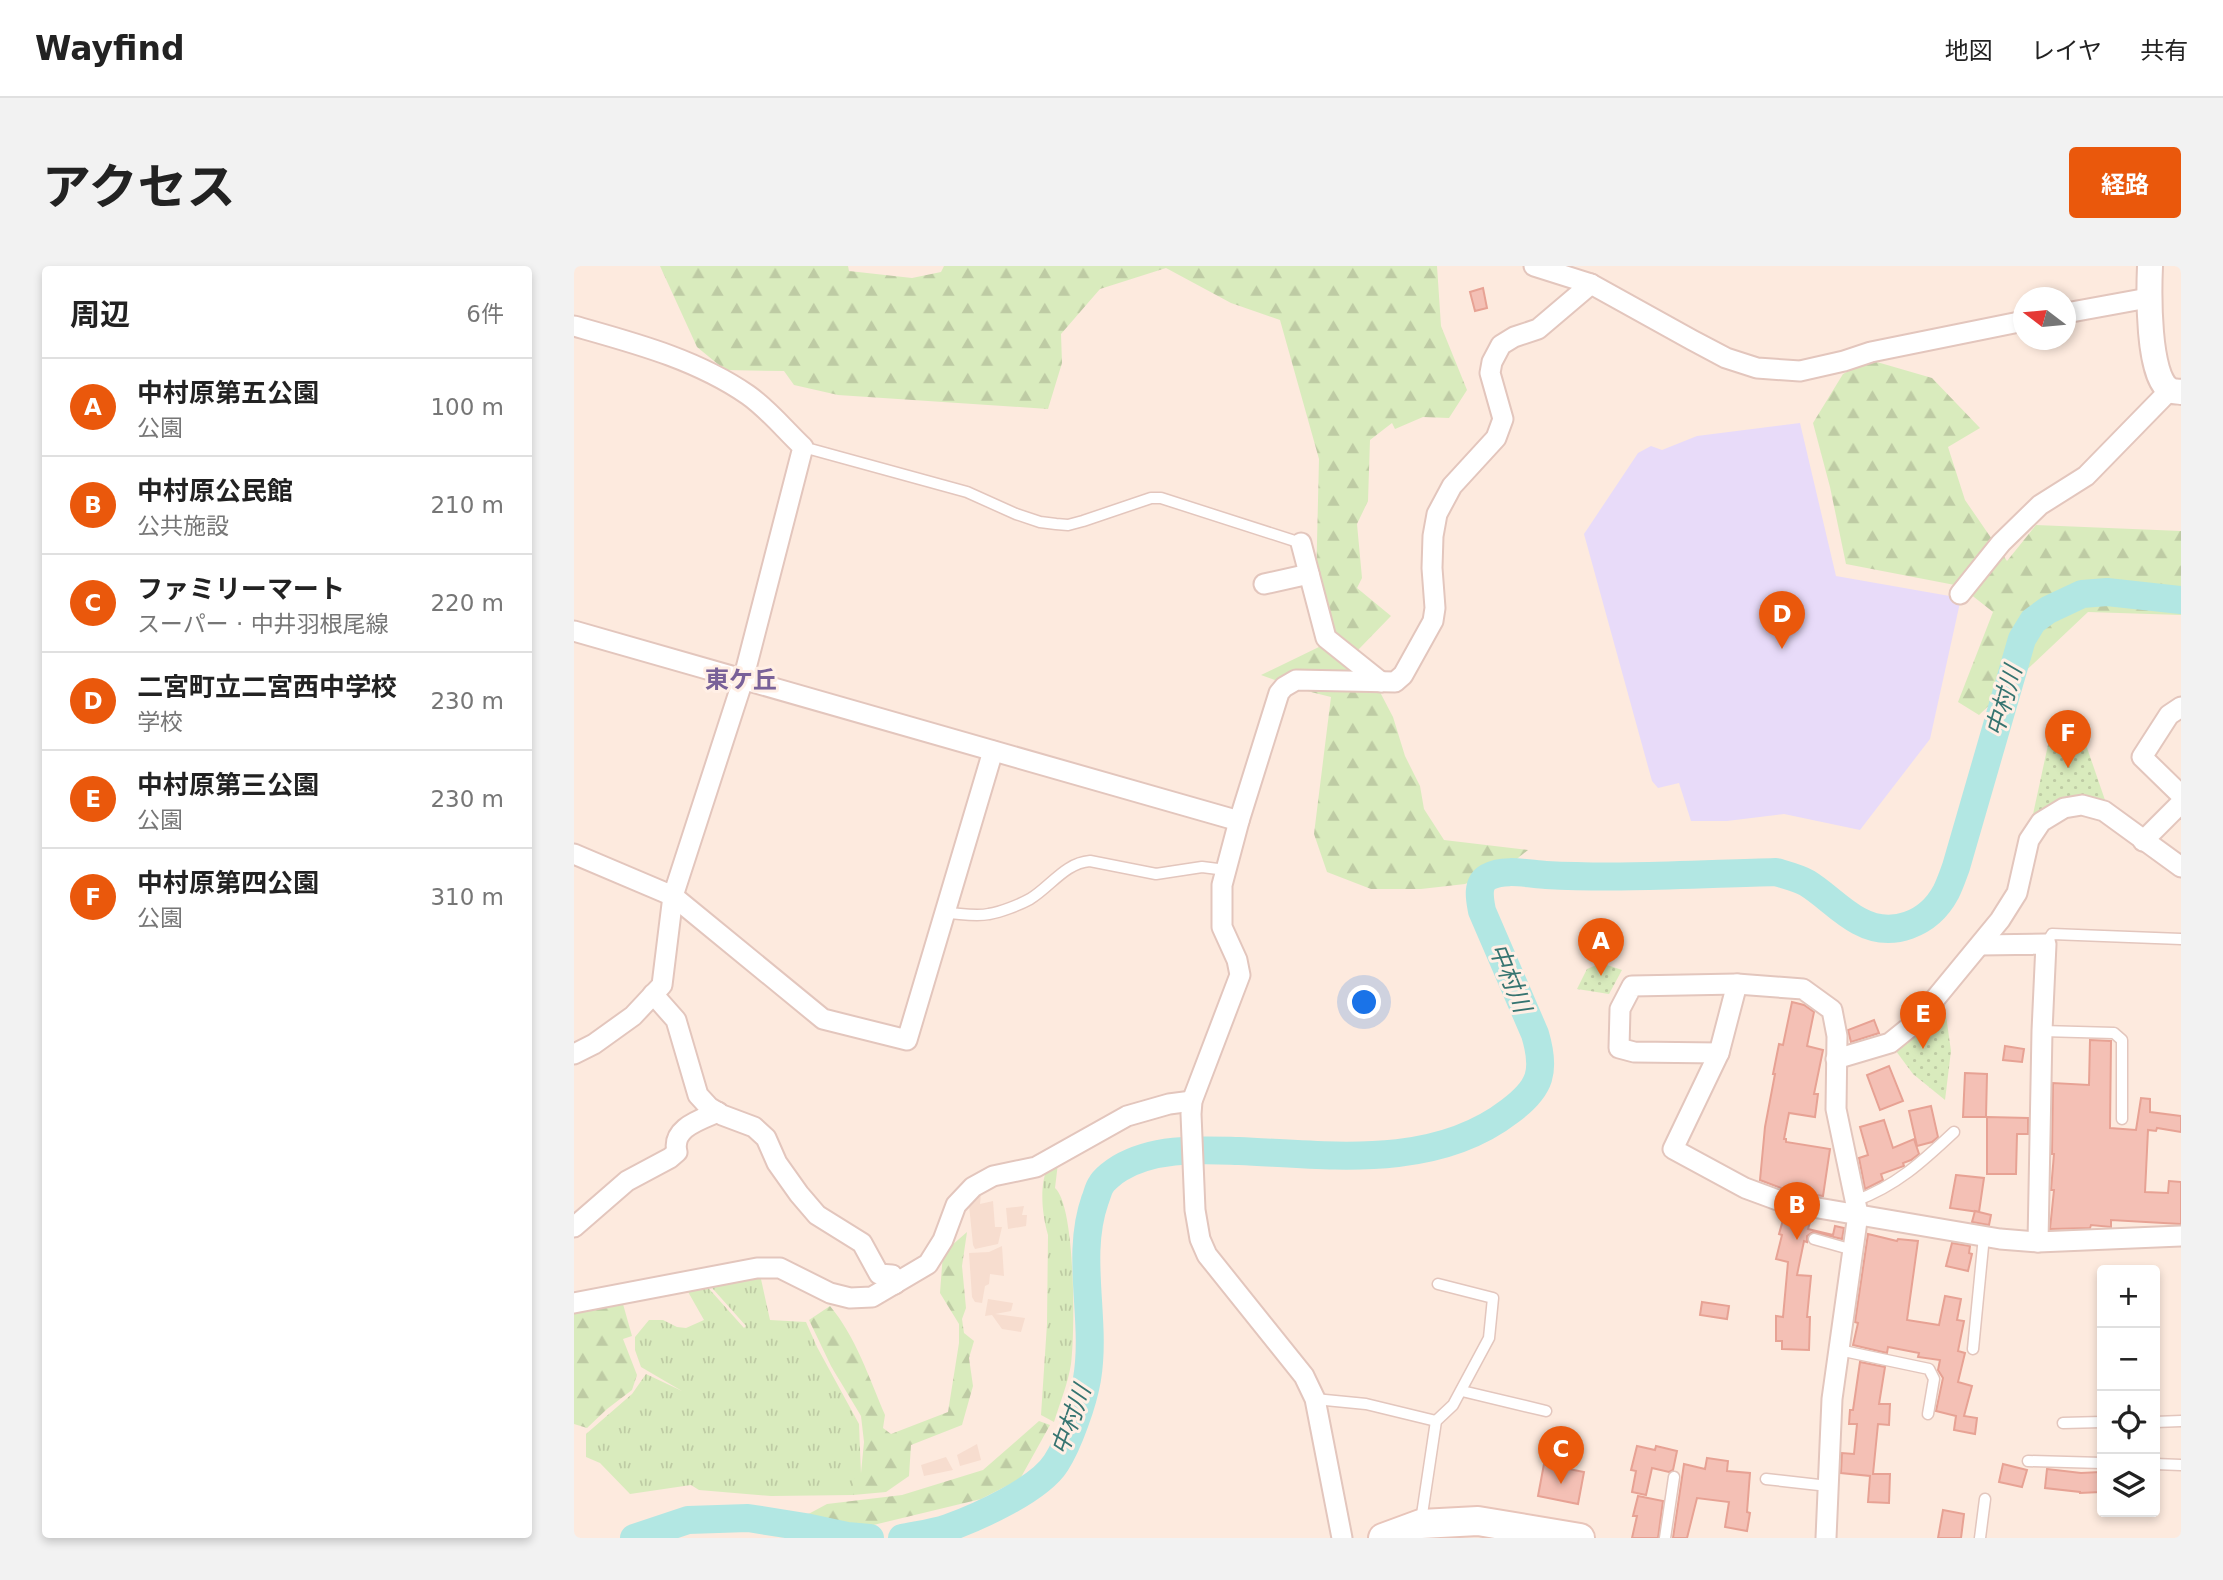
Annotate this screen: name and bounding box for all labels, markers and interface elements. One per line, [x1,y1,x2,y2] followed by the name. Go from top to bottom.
[35,29,185,68] text: Wayfind
[1945,37,1993,65] text: 地図
[2031,37,2102,65] text: レイヤ
[2140,37,2188,65] text: 共有
[2069,147,2181,218] button: 経路
[42,159,236,216] text: アクセス
[2013,287,2076,350] north arrow
[70,297,130,332] text: 周辺
[466,301,504,327] text: 6件
[137,378,319,408] text: 中村原第五公園
[84,394,102,420] text: A
[430,394,504,420] text: 100 m
[137,415,183,441] text: 公園
[137,476,293,506] text: 中村原公民館
[84,492,102,518] text: B
[430,492,504,518] text: 210 m
[137,513,229,539] text: 公共施設
[137,574,345,604] text: ファミリーマート
[85,590,101,616] text: C
[430,590,504,616] text: 220 m
[1759,591,1805,649] pin: D
[137,611,389,637] text: スーパー · 中井羽根尾線
[1981,660,2028,739] water label: 中村川
[705,666,777,694] district label: 東ケ丘
[137,672,397,702] text: 二宮町立二宮西中学校
[83,688,103,714] text: D
[430,688,504,714] text: 230 m
[137,709,183,735] text: 学校
[2045,710,2091,768] pin: F
[137,770,319,800] text: 中村原第三公園
[85,786,101,812] text: E
[430,786,504,812] text: 230 m
[137,807,183,833] text: 公園
[137,868,319,898] text: 中村原第四公園
[85,884,101,910] text: F
[430,884,504,910] text: 310 m
[137,905,183,931] text: 公園
[1578,918,1624,976] pin: A
[1484,939,1538,1019] water label: 中村川
[1347,985,1381,1019] your location
[1900,991,1946,1049] pin: E
[1774,1182,1820,1240] pin: B
[2097,1265,2160,1517] map controls
[2097,1265,2160,1328] button: +
[2097,1328,2160,1391] button: −
[1046,1379,1097,1459] water label: 中村川
[2097,1391,2160,1454] button: locate
[1538,1426,1584,1484] pin: C
[2097,1454,2160,1517] button: layers

